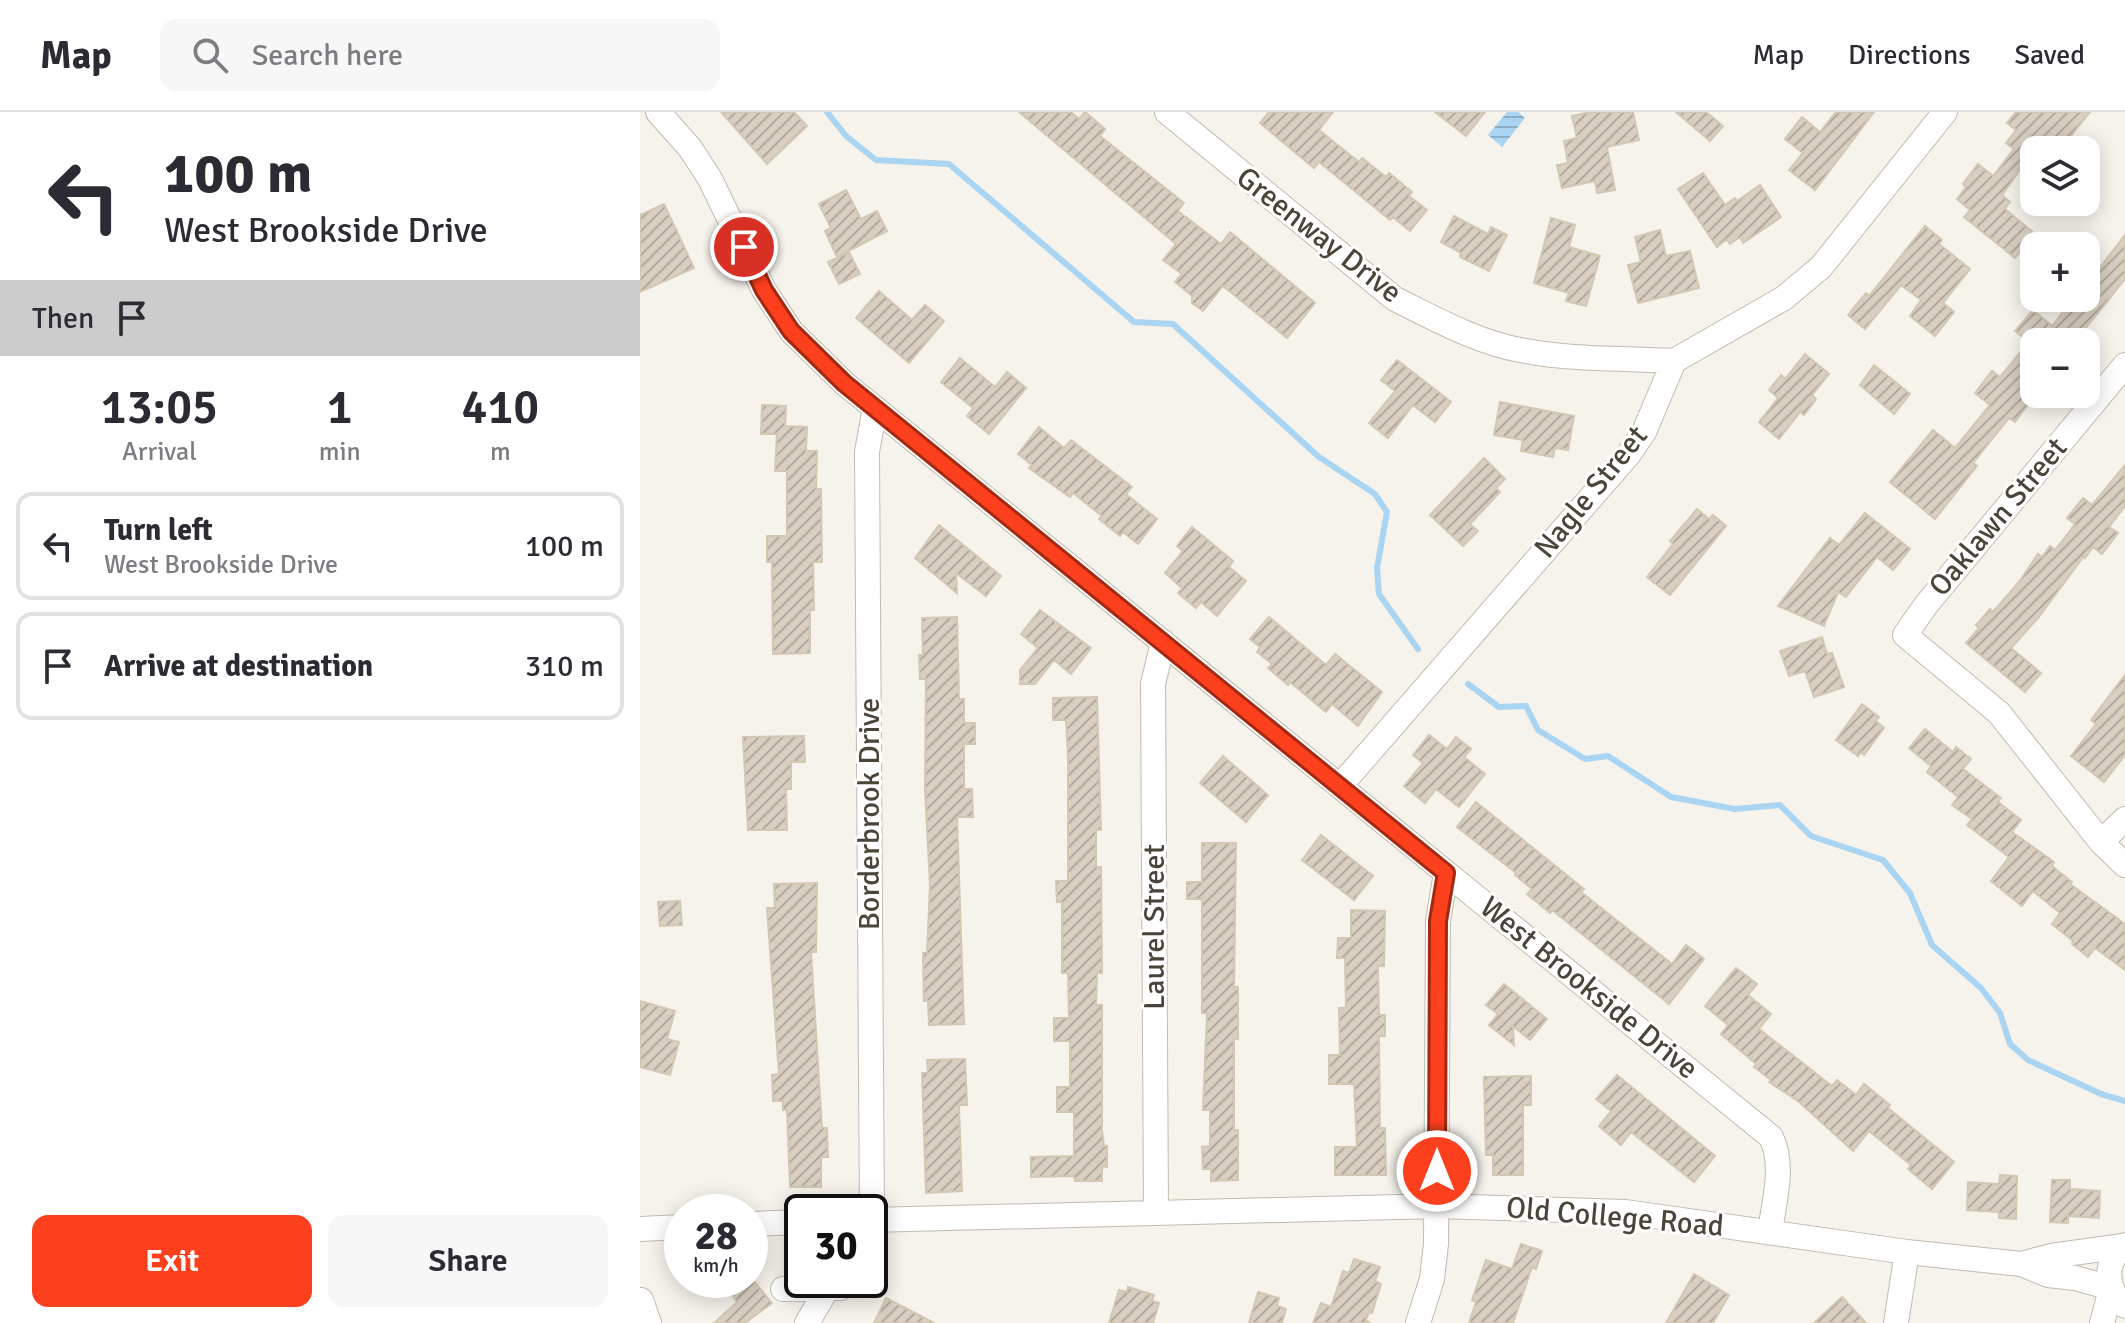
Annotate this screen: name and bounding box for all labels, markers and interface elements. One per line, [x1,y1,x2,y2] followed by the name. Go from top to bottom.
[160,19,720,91] search box
[40,32,112,79] text: Map
[188,33,232,77] icon: search
[252,37,403,74] text: Search here
[1752,38,1804,72] text: Map
[1848,38,1970,72] text: Directions
[2014,38,2085,72] text: Saved
[2020,136,2100,408] map controls
[2020,136,2100,216] button: layers
[164,139,312,208] text: 100 m
[32,144,136,248] icon: left
[1229,159,1409,311] street label: Greenway Drive
[164,208,488,253] text: West Brookside Drive
[710,213,778,281] pin
[722,225,766,269] icon: arrive
[2020,232,2100,312] button: +
[110,296,154,340] icon: arrive
[32,300,94,337] text: Then
[2020,328,2100,408] button: −
[101,378,218,437] text: 13:05
[327,378,353,437] text: 1
[461,378,539,437] text: 410
[1526,418,1656,566] street label: Nagle Street
[1921,430,2075,604] street label: Oaklawn Street
[122,436,197,468] text: Arrival
[319,436,361,468] text: min
[490,436,511,468] text: m
[104,512,213,549] text: Turn left
[36,524,80,568] icon: left
[525,528,604,565] text: 100 m
[104,549,338,581] text: West Brookside Drive
[36,644,80,688] icon: arrive
[104,648,373,685] text: Arrive at destination
[525,648,604,685] text: 310 m
[851,698,888,930] street label: Borderbrook Drive
[1136,844,1173,1010] street label: Laurel Street
[1472,889,1706,1087] street label: West Brookside Drive
[1395,1129,1479,1213] position arrow
[1505,1189,1725,1245] street label: Old College Road
[784,1194,888,1298] speed limit sign: 30
[694,1211,738,1261] text: 28
[32,1215,312,1307] button: Exit
[328,1215,608,1307] button: Share
[693,1253,739,1278] text: km/h

